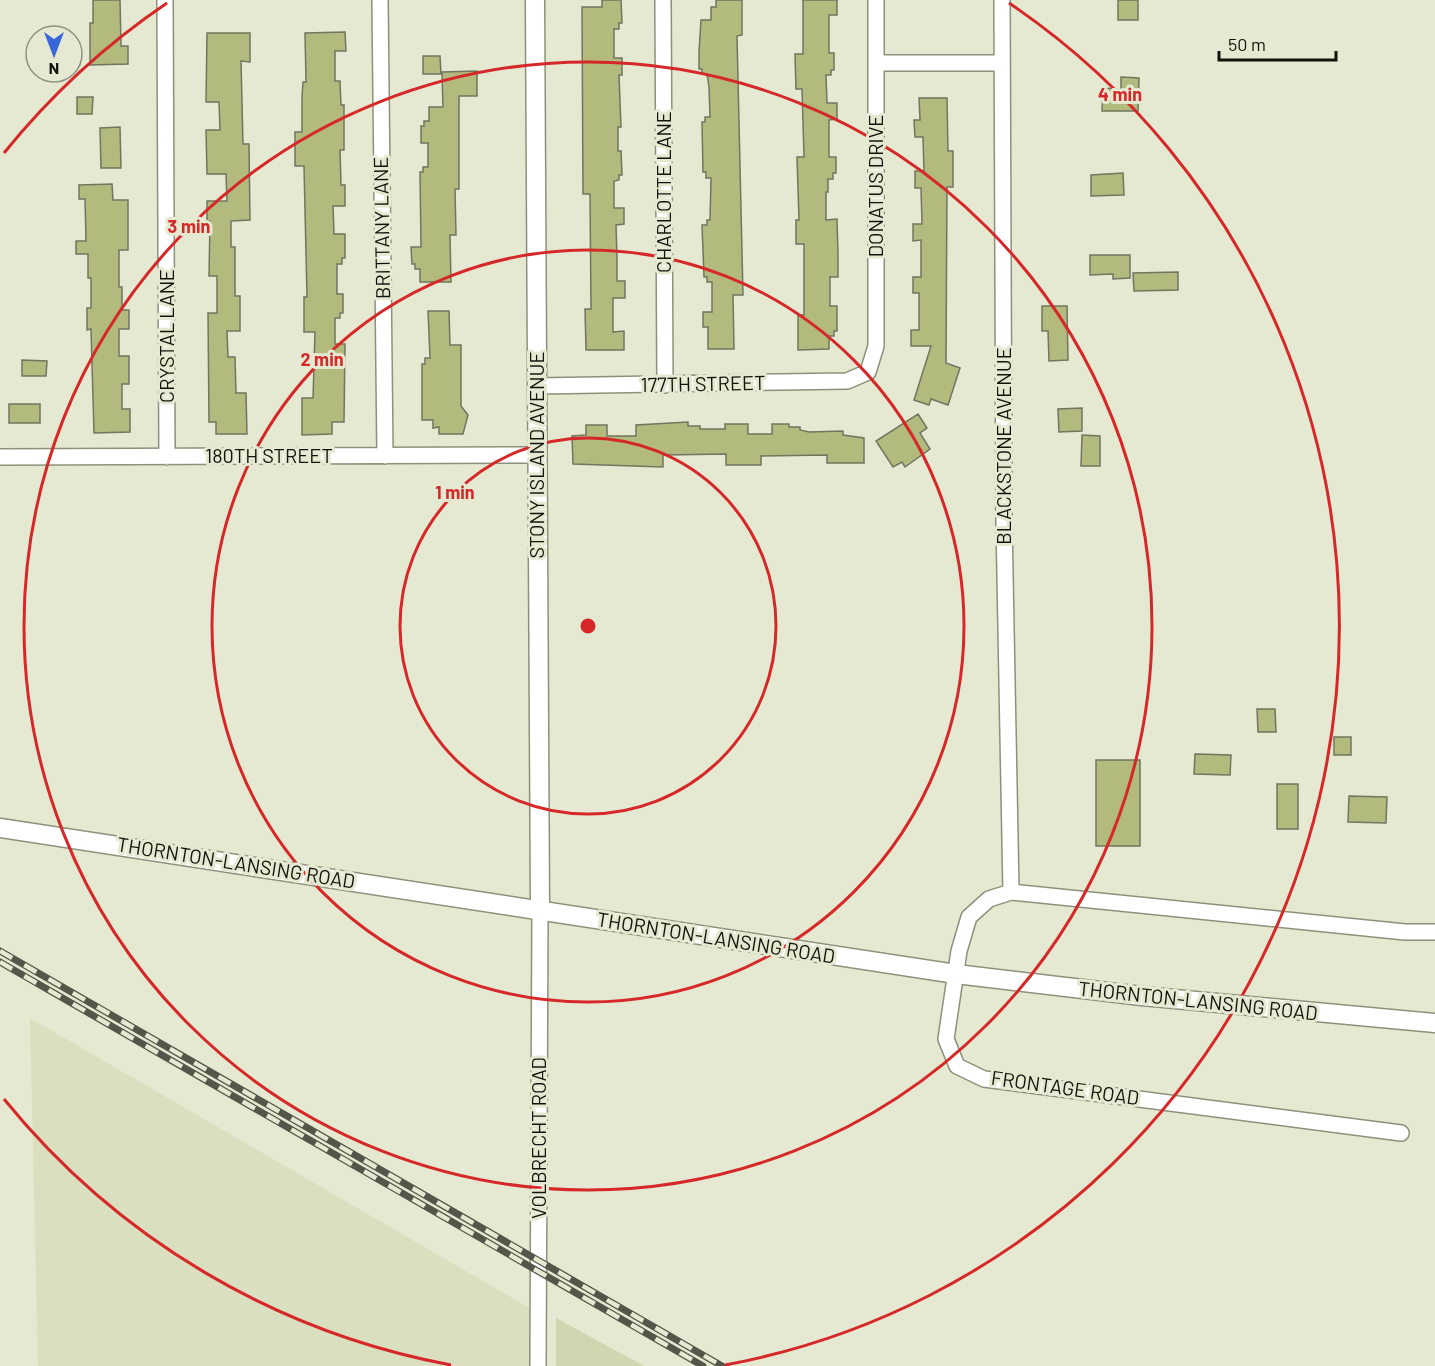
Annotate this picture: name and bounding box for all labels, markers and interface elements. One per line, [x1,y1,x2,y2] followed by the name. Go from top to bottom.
[24,24,84,84] north arrow
[1219,24,1336,62] scale bar
[1228,33,1266,55] text: 50 m
[49,60,59,79] text: N
[1098,83,1142,105] text: 4 min
[651,111,675,273] street label: CHARLOTTE LANE
[863,115,887,257] street label: DONATUS DRIVE
[368,157,394,299] street label: BRITTANY LANE
[168,215,210,237] text: 3 min
[154,269,178,403] street label: CRYSTAL LANE
[991,347,1015,545] street label: BLACKSTONE AVENUE
[300,348,344,370] text: 2 min
[524,351,548,559] street label: STONY ISLAND AVENUE
[640,370,766,396] street label: 177TH STREET
[205,443,333,467] street label: 180TH STREET
[435,481,475,503] text: 1 min
[578,616,598,636] centre of rings
[115,831,357,893] street label: THORNTON-LANSING ROAD
[595,906,837,968] street label: THORNTON-LANSING ROAD
[1077,975,1319,1025] street label: THORNTON-LANSING ROAD
[526,1057,550,1219] street label: VOLBRECHT ROAD
[990,1065,1141,1109] street label: FRONTAGE ROAD

